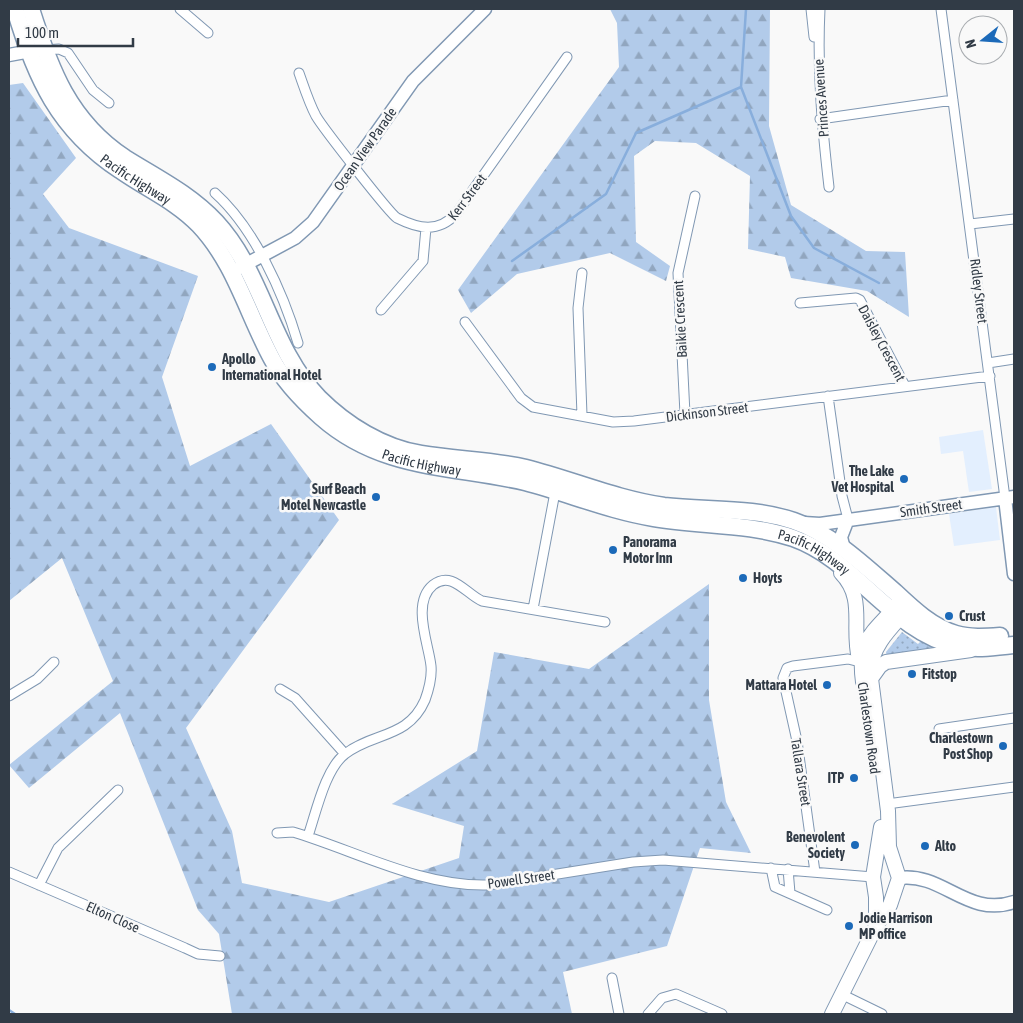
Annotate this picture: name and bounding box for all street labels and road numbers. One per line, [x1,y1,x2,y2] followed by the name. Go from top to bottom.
[810,58,832,138] street label: Princes Avenue
[330,104,400,194] street label: Ocean View Parade
[97,151,174,208] street label: Pacific Highway
[444,171,490,223] street label: Kerr Street
[967,258,991,324] street label: Ridley Street
[670,280,690,358] street label: Baikie Crescent
[855,302,909,384] street label: Daisley Crescent
[665,399,749,425] street label: Dickinson Street
[380,446,462,479] street label: Pacific Highway
[899,496,963,520] street label: Smith Street
[776,526,854,578] street label: Pacific Highway
[855,681,883,775] street label: Charlestown Road
[788,737,814,807] street label: Tallara Street
[486,866,556,892] street label: Powell Street
[84,898,142,936] street label: Elton Close

